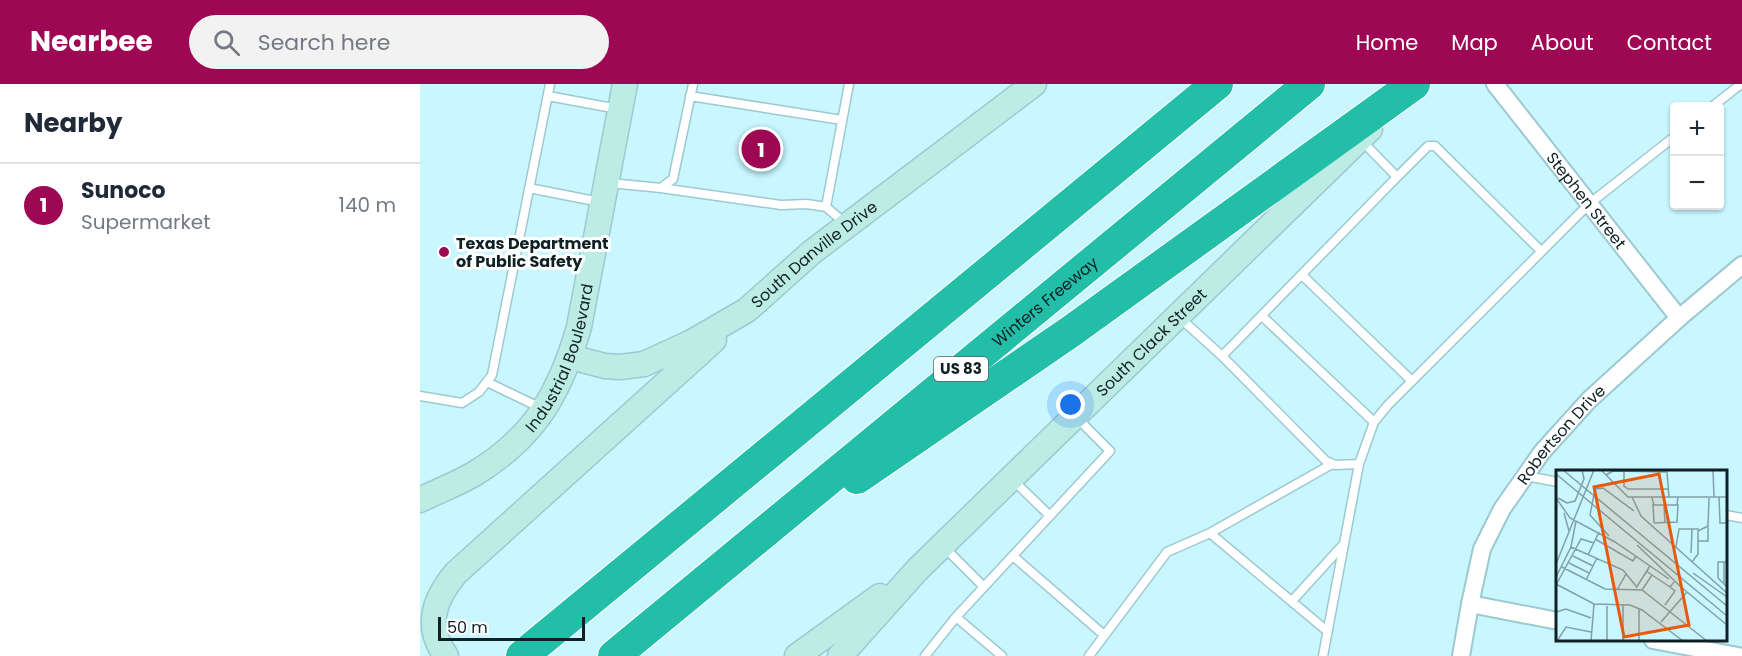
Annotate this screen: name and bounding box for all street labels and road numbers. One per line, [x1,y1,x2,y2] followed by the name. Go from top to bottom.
[1541,147,1632,254] street label: Stephen Street
[746,196,882,313] street label: South Danville Drive
[987,251,1103,352] street label: Winters Freeway
[520,282,599,437] street label: Industrial Boulevard
[1091,283,1212,402] street label: South Clack Street
[934,357,988,381] road number: US 83
[1512,379,1611,489] street label: Robertson Drive

